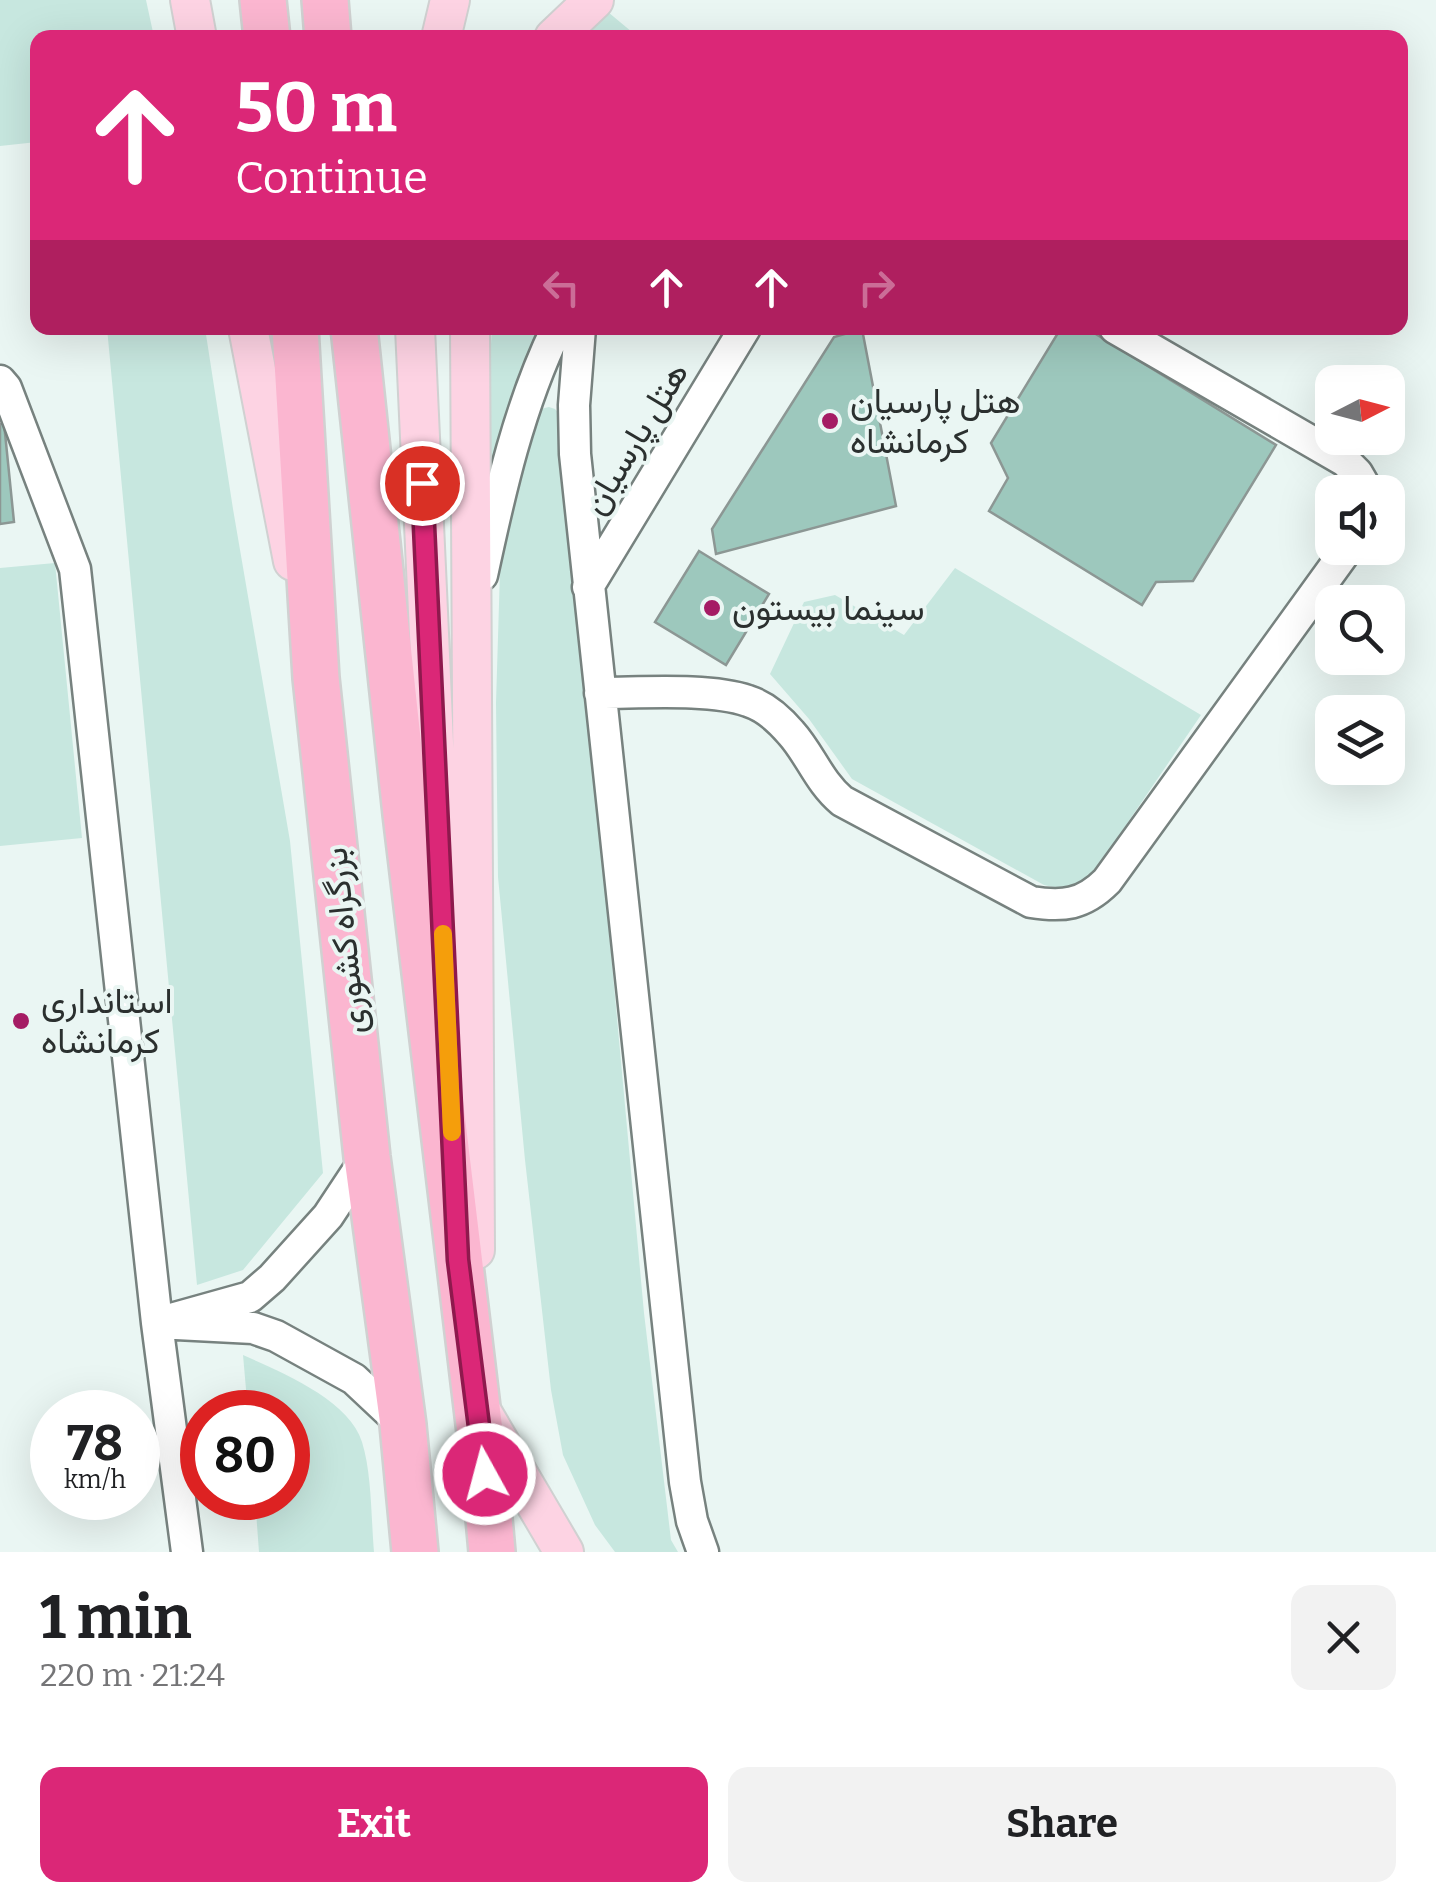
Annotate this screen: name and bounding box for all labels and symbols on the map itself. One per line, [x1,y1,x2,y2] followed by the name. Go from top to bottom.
[573,354,700,523] street label: هتل پارسیان
[1315,365,1405,455] north arrow
[850,380,1021,463] place label: هتل پارسیان کرمانشاه
[819,410,841,432] marker: هتل پارسیان کرمانشاه
[380,441,465,526] pin
[732,587,925,630] place label: سینما بیستون
[701,597,723,619] marker: سینما بیستون
[313,845,376,1036] street label: بزرگراه کشوری
[41,980,173,1063] place label: استانداری کرمانشاه
[10,1010,32,1032] marker: استانداری کرمانشاه
[180,1390,310,1520] speed limit sign: 80
[433,1422,537,1526] position arrow

